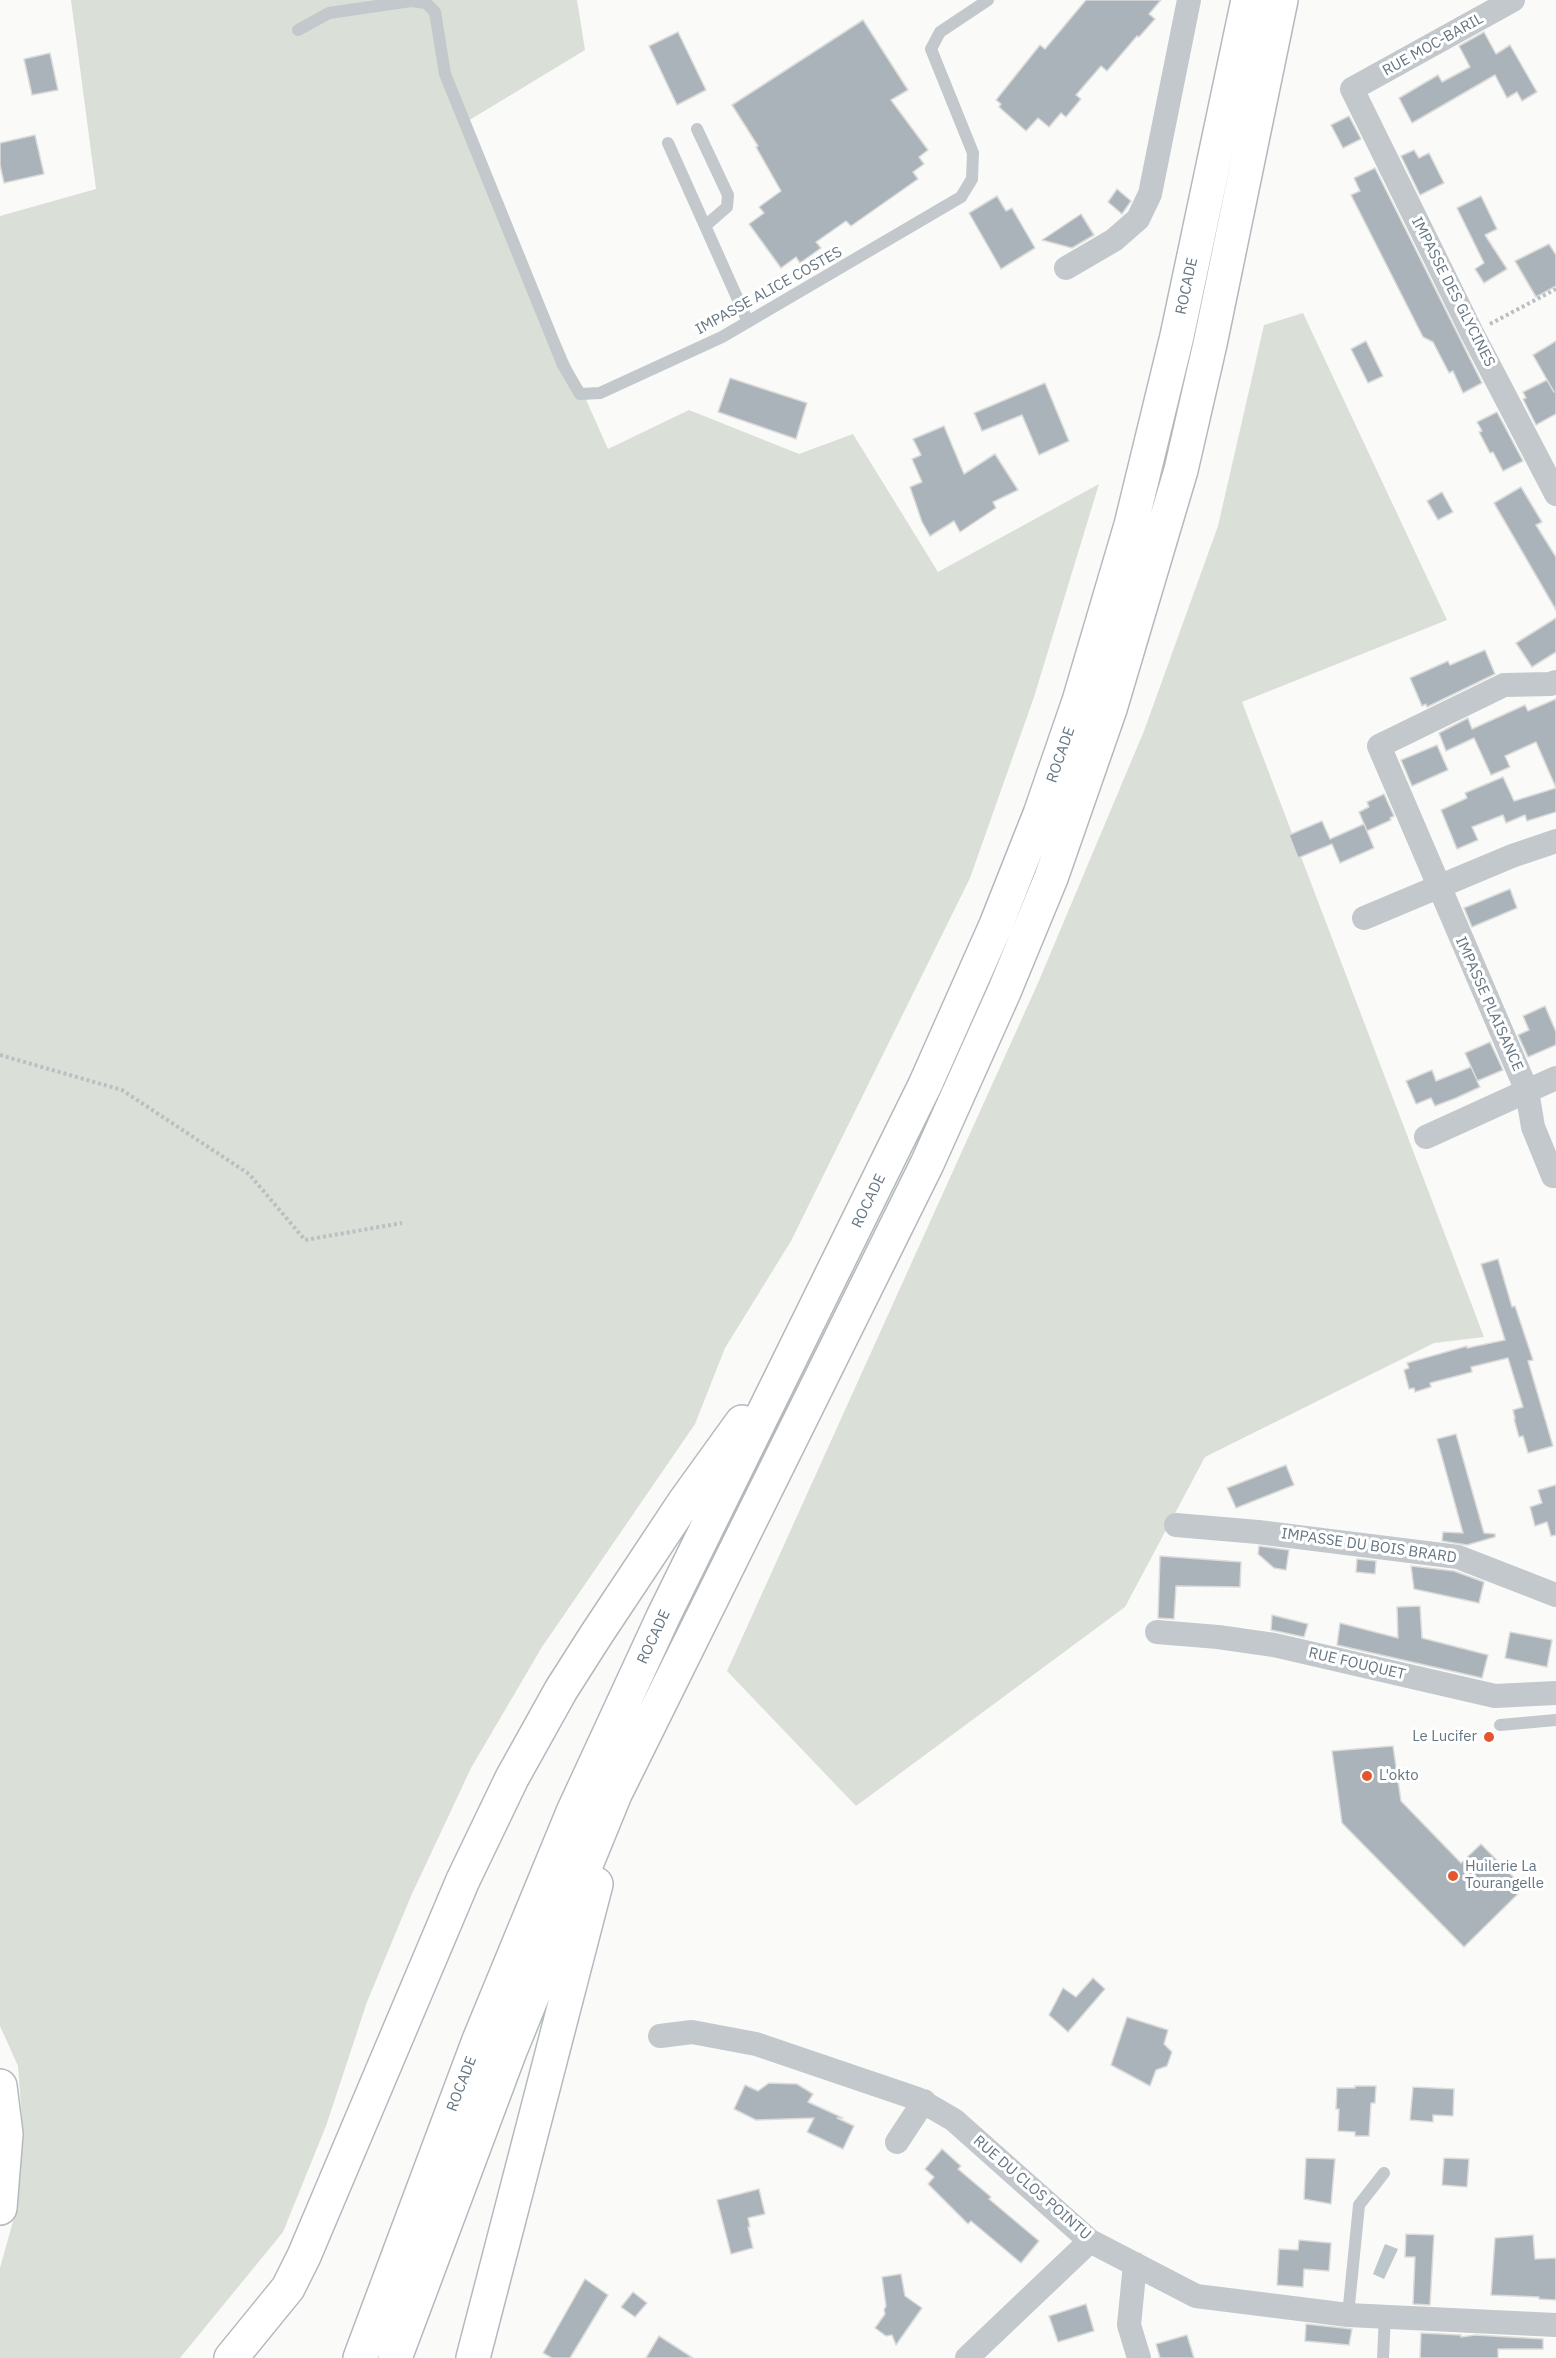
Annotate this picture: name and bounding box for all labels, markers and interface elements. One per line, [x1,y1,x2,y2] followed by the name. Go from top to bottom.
[1380,10,1486,80] street label: RUE MOC-BARIL
[1407,214,1499,370] street label: IMPASSE DES GLYCINES
[693,243,845,339] street label: IMPASSE ALICE COSTES
[1172,256,1202,316] street label: ROCADE
[1043,725,1079,785] street label: ROCADE
[1451,934,1527,1074] street label: IMPASSE PLAISANCE
[848,1171,890,1231] street label: ROCADE
[1280,1525,1458,1567] street label: IMPASSE DU BOIS BRARD
[634,1607,674,1667] street label: ROCADE
[1307,1644,1407,1684] street label: RUE FOUQUET
[1412,1728,1477,1746] place label: Le Lucifer
[1482,1730,1496,1744] marker: Le Lucifer
[1379,1767,1419,1785] place label: L'okto
[1360,1769,1374,1783] marker: L'okto
[1465,1858,1544,1893] place label: Huilerie La Tourangelle
[1446,1869,1460,1883] marker: Huilerie La Tourangelle
[443,2054,481,2114] street label: ROCADE
[970,2132,1094,2244] street label: RUE DU CLOS POINTU

